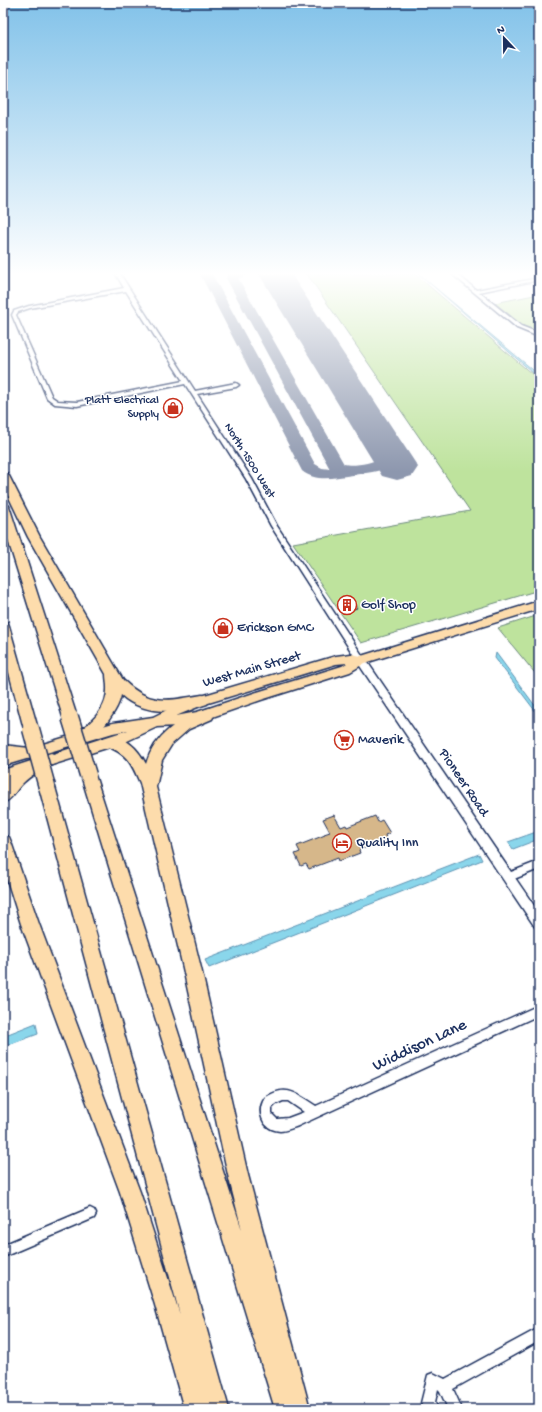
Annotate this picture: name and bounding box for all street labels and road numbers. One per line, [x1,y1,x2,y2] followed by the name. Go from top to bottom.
[220,421,278,502] street label: North 1500 West
[201,648,304,692] street label: West Main Street
[434,745,493,822] street label: Pioneer Road
[370,1015,470,1077] street label: Widdison Lane

